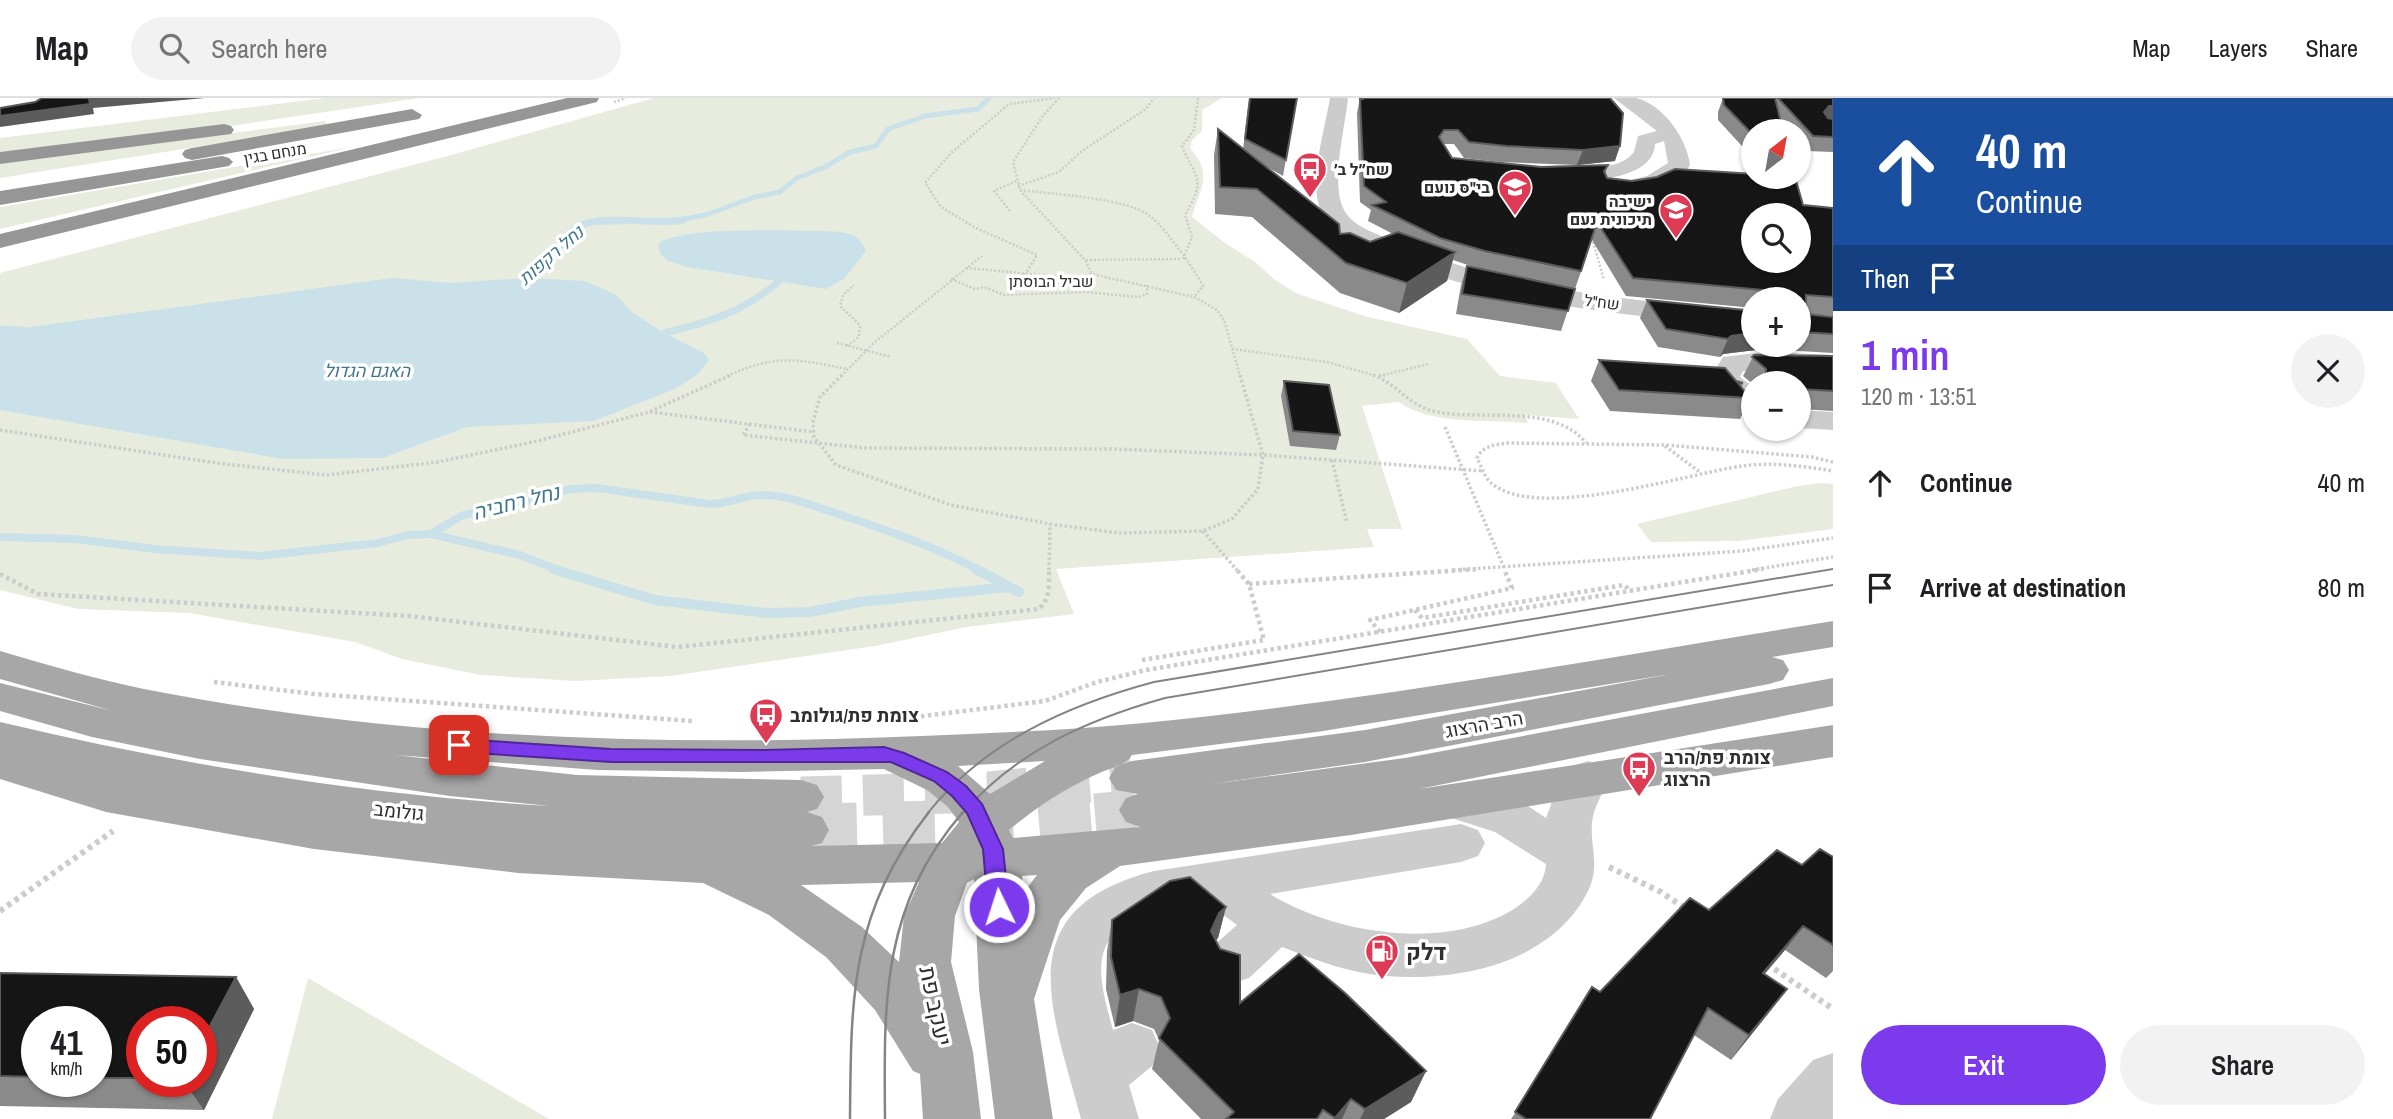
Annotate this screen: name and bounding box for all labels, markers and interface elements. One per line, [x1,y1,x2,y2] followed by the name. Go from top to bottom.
[131,17,621,80] search box
[35,26,89,70] text: Map
[155,29,193,67] icon: search
[211,31,327,66] text: Search here
[2132,32,2170,64] text: Map
[2208,32,2267,64] text: Layers
[2305,32,2358,64] text: Share
[1976,117,2068,183] text: 40 m
[1741,119,1811,189] north arrow
[1741,119,1811,441] map controls
[1861,126,1952,217] icon: ahead
[242,137,308,169] street label: מנחם בגין
[1291,150,1329,199] bus stop icon: שח״ל ב׳
[1334,158,1389,180] place label: שח״ל ב׳
[1496,168,1534,217] school or university icon: בי"ס נועם
[1424,176,1490,198] place label: בי"ס נועם
[1976,180,2083,223] text: Continue
[1570,190,1652,230] place label: ישיבה תיכונית נעם
[1657,191,1695,240] school or university icon: ישיבה תיכונית נעם
[1741,203,1811,273] button: search
[513,219,590,290] water label: נחל רקפות
[1924,259,1962,297] icon: arrive
[1861,261,1910,296] text: Then
[1008,270,1094,292] street label: שביל הבוסתן
[1741,287,1811,357] button: +
[1583,289,1621,315] street label: שח"ל
[1861,327,1950,383] text: 1 min
[2291,334,2365,408] button: close
[324,358,411,383] water label: האגם הגדול
[1741,371,1811,441] button: −
[1861,381,1976,412] text: 120 m · 13:51
[1861,464,1899,502] icon: ahead
[1920,465,2012,500] text: Continue
[2318,465,2365,500] text: 40 m
[469,477,564,527] water label: נחל רחביה
[1861,569,1899,607] icon: arrive
[1920,570,2126,605] text: Arrive at destination
[2318,570,2365,605] text: 80 m
[747,696,785,745] bus stop icon: צומת פת/גולומב
[790,702,919,728] place label: צומת פת/גולומב
[1443,704,1525,744] street label: הרב הרצוג
[429,715,489,775] pin
[440,726,478,764] icon: arrive
[1664,744,1771,792] place label: צומת פת/הרב הרצוג
[1620,749,1658,798] bus stop icon: צומת פת/הרב הרצוג
[373,795,425,827] street label: גולומב
[962,870,1036,944] position arrow
[1363,932,1401,981] fuel station icon: דלק
[1406,936,1446,967] place label: דלק
[912,963,960,1049] street label: יעקב פת
[126,1006,217,1097] speed limit sign: 50
[51,1019,82,1066] text: 41
[1861,1025,2106,1105] button: Exit
[2120,1025,2365,1105] button: Share
[51,1056,83,1081] text: km/h

